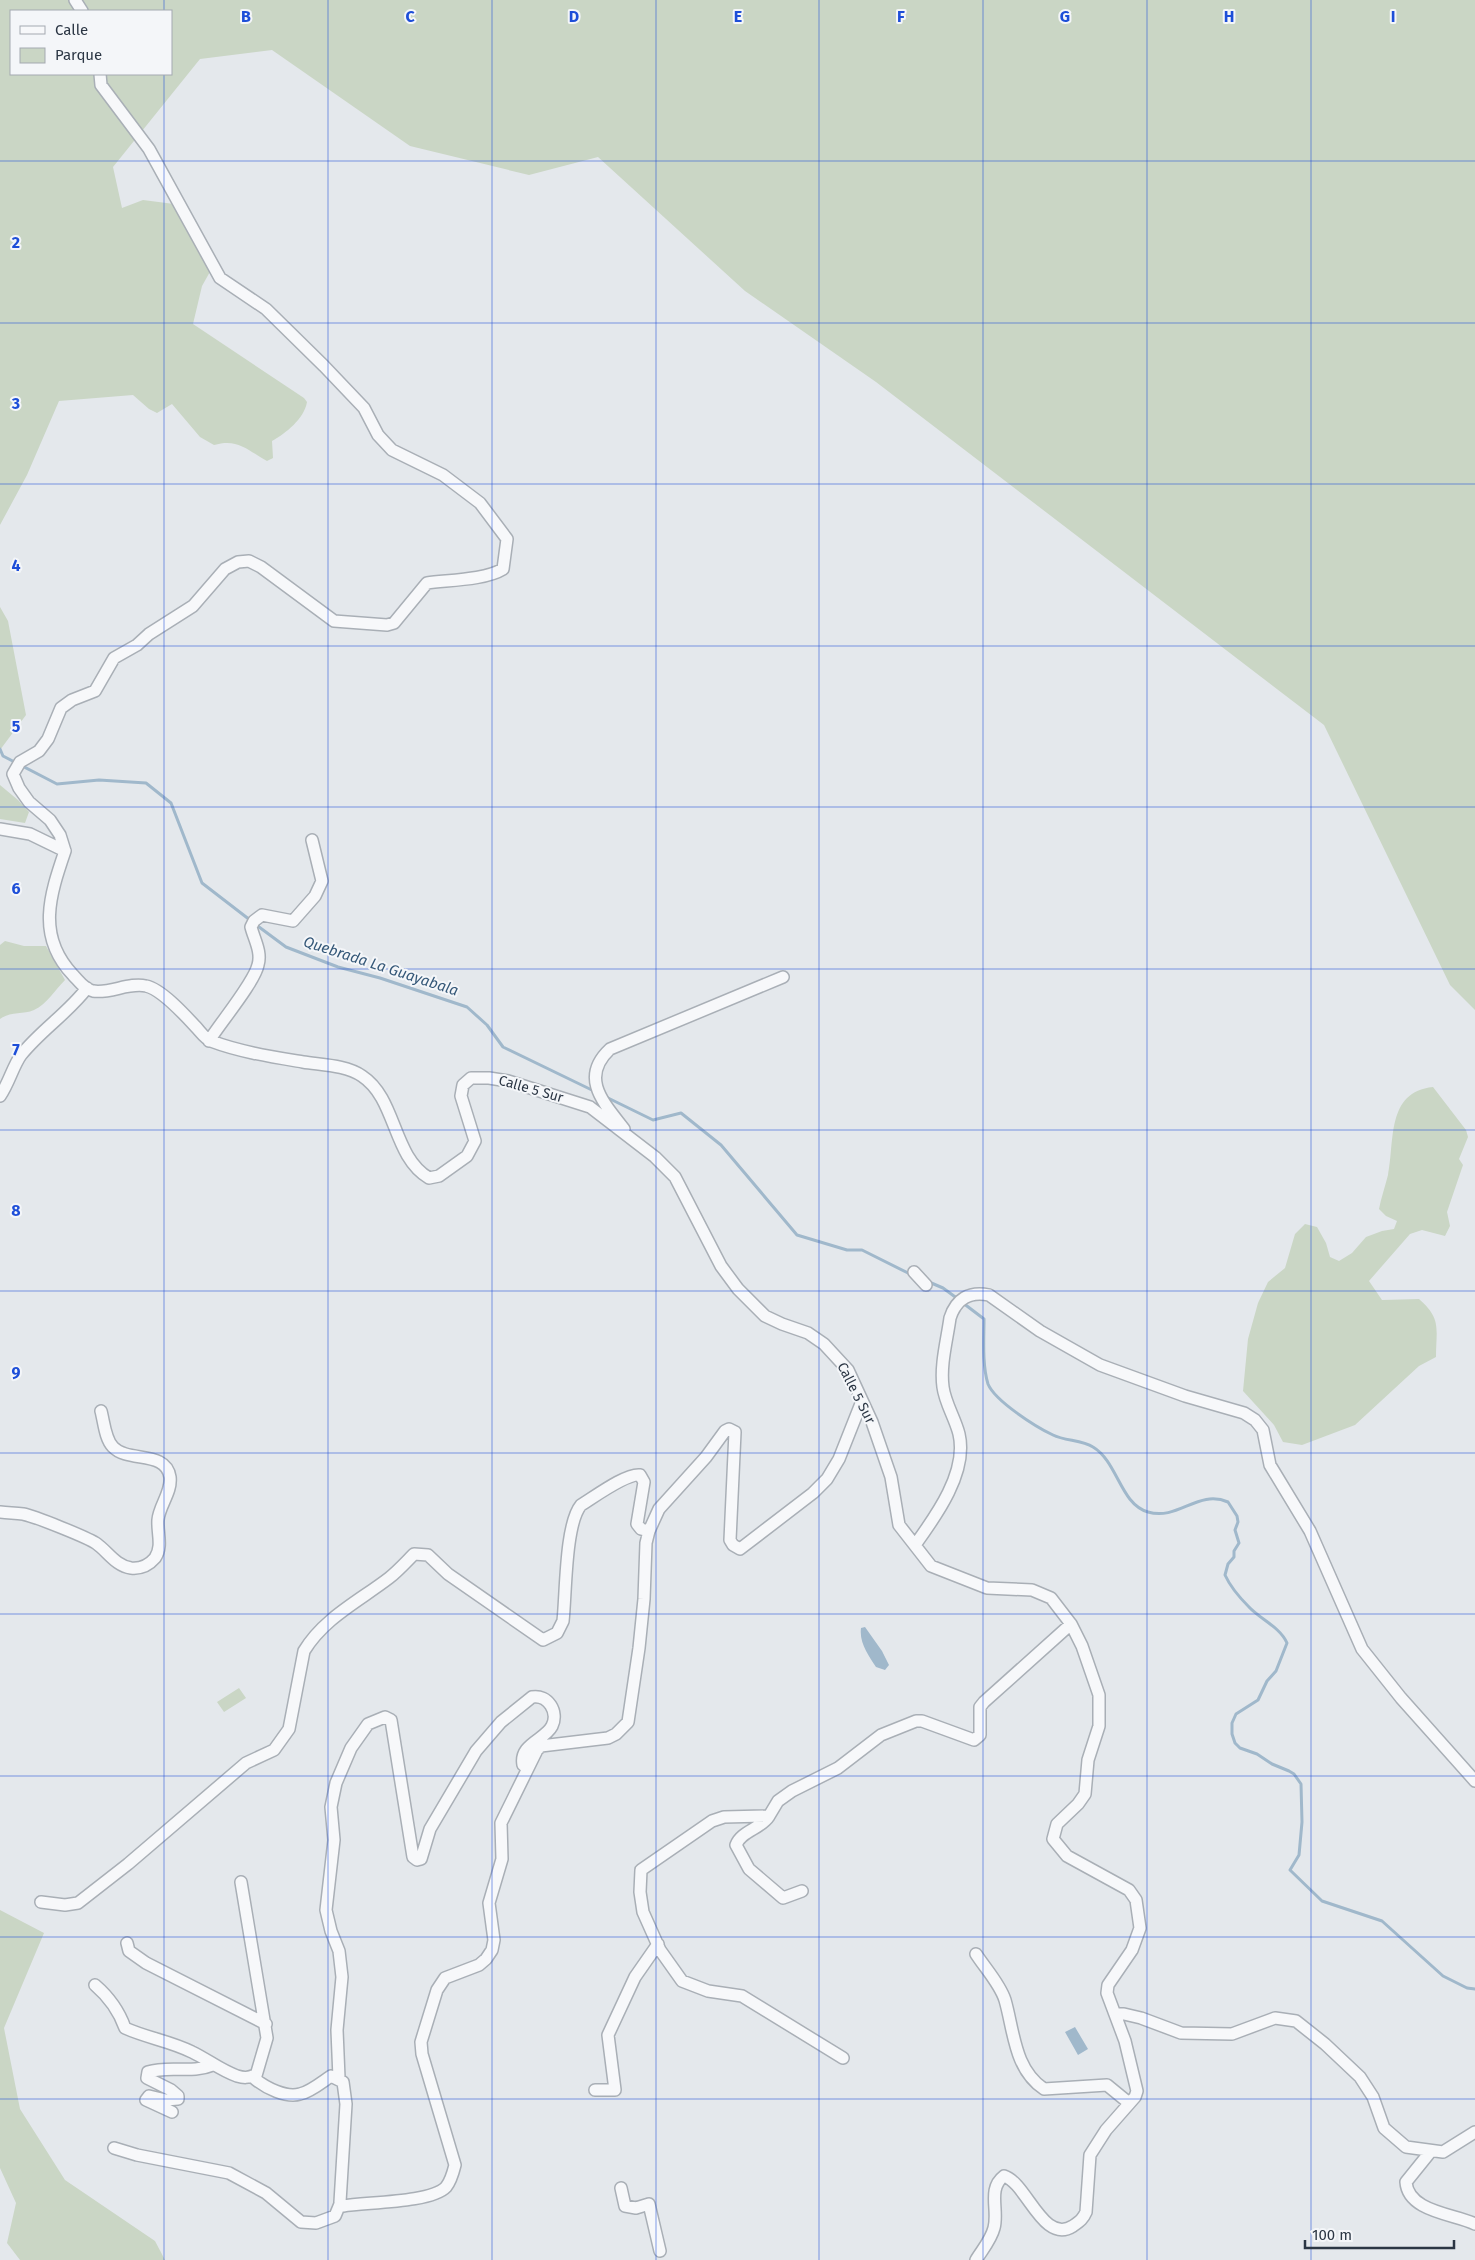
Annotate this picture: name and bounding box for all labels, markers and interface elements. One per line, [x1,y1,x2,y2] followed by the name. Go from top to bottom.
[241,7,251,26] text: B
[405,7,415,26] text: C
[569,7,579,26] text: D
[734,7,742,26] text: E
[897,7,905,26] text: F
[1060,7,1070,26] text: G
[1224,7,1234,26] text: H
[1391,7,1395,26] text: I
[10,10,172,75] legend
[55,21,88,39] text: Calle
[55,46,102,64] text: Parque
[12,233,20,252] text: 2
[11,394,20,413] text: 3
[11,556,21,575] text: 4
[12,717,21,736] text: 5
[11,879,21,898] text: 6
[301,932,461,1000] water label: Quebrada La Guayabala
[12,1040,20,1059] text: 7
[497,1072,566,1107] street label: Calle 5 Sur
[11,1201,21,1220] text: 8
[833,1359,879,1427] street label: Calle 5 Sur
[12,1363,21,1382] text: 9
[1305,2218,1454,2250] scale bar
[1312,2226,1352,2244] text: 100 m

